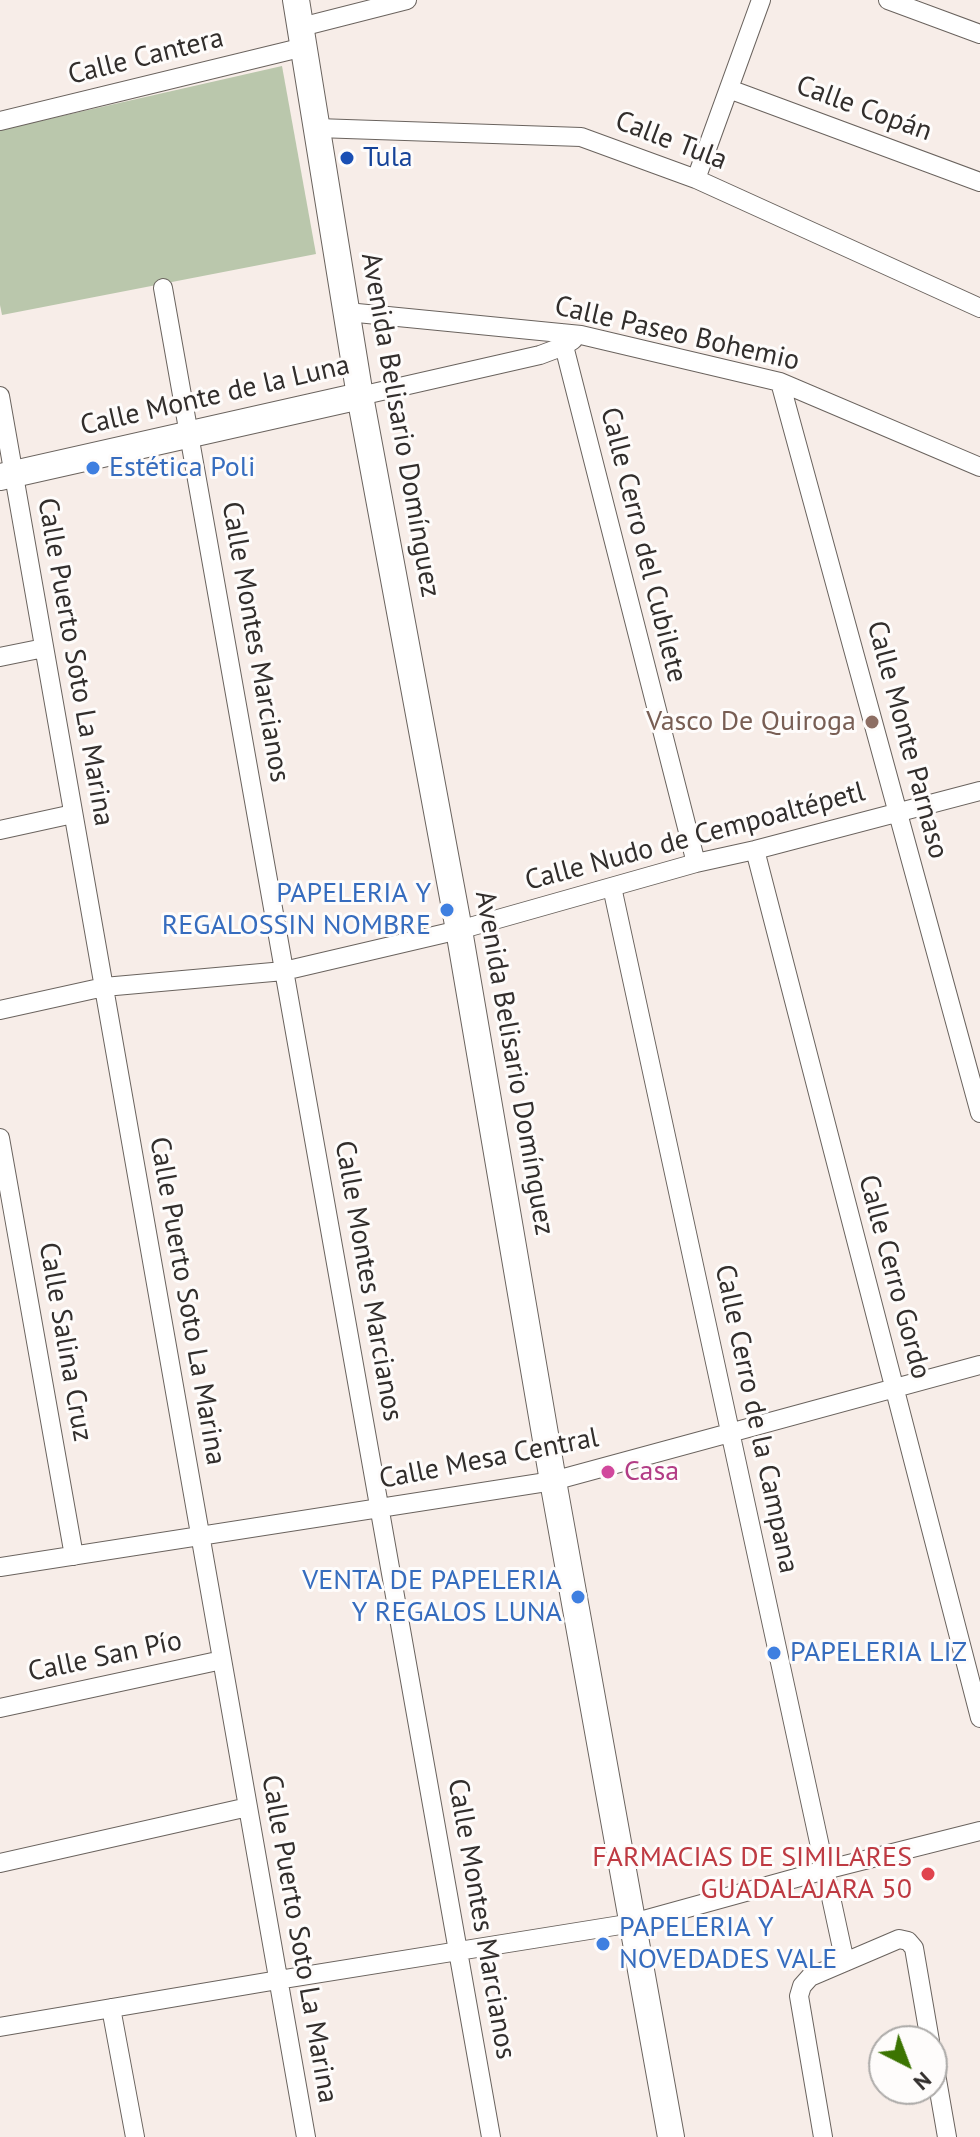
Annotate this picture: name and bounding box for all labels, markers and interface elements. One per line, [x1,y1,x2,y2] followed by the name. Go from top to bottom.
[65,21,227,93] street label: Calle Cantera
[792,69,936,149] street label: Calle Copán
[610,104,732,178] street label: Calle Tula
[363,141,413,175] place label: Tula
[338,149,356,167] marker: Tula
[353,250,447,600] street label: Avenida Belisario Domínguez
[551,289,803,379] street label: Calle Paseo Bohemio
[77,349,353,443] street label: Calle Monte de la Luna
[593,404,693,686] street label: Calle Cerro del Cubilete
[109,451,256,485] place label: Estética Poli
[84,459,102,477] marker: Estética Poli
[30,495,120,829] street label: Calle Puerto Soto La Marina
[214,499,296,785] street label: Calle Montes Marcianos
[859,617,955,863] street label: Calle Monte Parnaso
[646,705,856,739] place label: Vasco De Quiroga
[863,713,881,731] marker: Vasco De Quiroga
[521,775,869,899] street label: Calle Nudo de Cempoaltépetl
[162,877,431,943] place label: PAPELERIA Y REGALOSSIN NOMBRE
[467,888,561,1238] street label: Avenida Belisario Domínguez
[438,901,456,919] marker: PAPELERIA Y REGALOSSIN NOMBRE
[142,1134,232,1468] street label: Calle Puerto Soto La Marina
[327,1138,409,1424] street label: Calle Montes Marcianos
[851,1171,937,1383] street label: Calle Cerro Gordo
[31,1240,99,1444] street label: Calle Salina Cruz
[707,1262,805,1576] street label: Calle Cerro de la Campana
[377,1421,601,1497] street label: Calle Mesa Central
[624,1455,679,1489] place label: Casa
[599,1463,617,1481] marker: Casa
[302,1564,562,1630] place label: VENTA DE PAPELERIA Y REGALOS LUNA
[569,1588,587,1606] marker: VENTA DE PAPELERIA Y REGALOS LUNA
[25,1624,185,1690] street label: Calle San Pío
[790,1636,967,1670] place label: PAPELERIA LIZ
[765,1644,783,1662] marker: PAPELERIA LIZ
[254,1772,344,2106] street label: Calle Puerto Soto La Marina
[440,1776,522,2062] street label: Calle Montes Marcianos
[592,1841,912,1907] place label: FARMACIAS DE SIMILARES GUADALAJARA 50
[919,1865,937,1883] marker: FARMACIAS DE SIMILARES GUADALAJARA 50
[619,1911,837,1977] place label: PAPELERIA Y NOVEDADES VALE
[594,1935,612,1953] marker: PAPELERIA Y NOVEDADES VALE
[868,2025,948,2105] north arrow
[908,2066,937,2097] text: N

